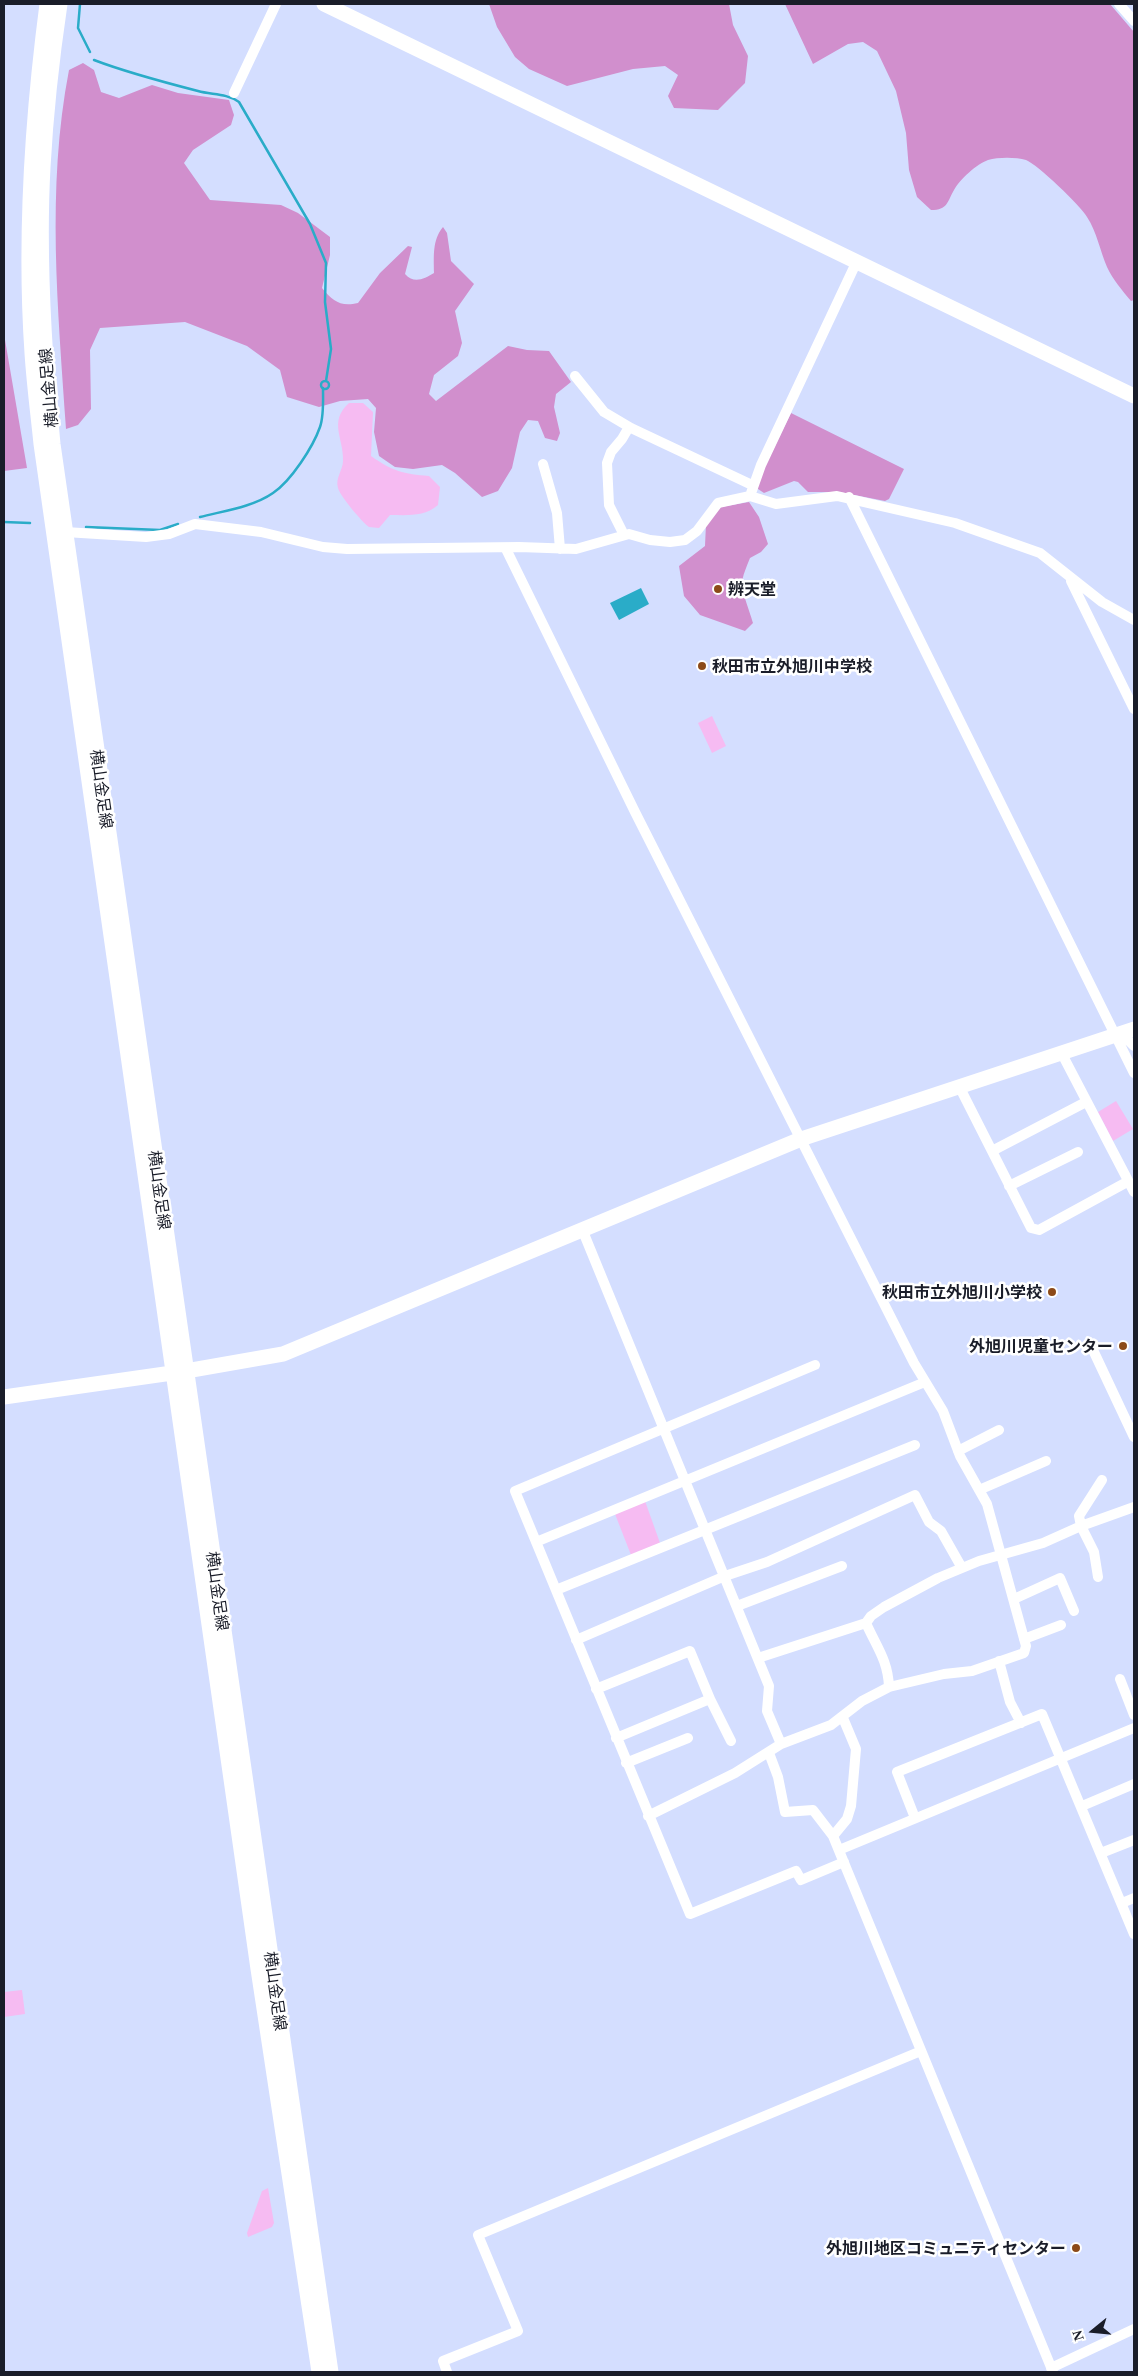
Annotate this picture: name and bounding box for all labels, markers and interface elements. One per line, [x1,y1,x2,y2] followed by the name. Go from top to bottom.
[35,347,61,429] street label: 横山金足線
[728,579,776,599] place label: 辨天堂
[712,583,724,595] marker: 辨天堂
[712,656,872,676] place label: 秋田市立外旭川中学校
[696,660,708,672] marker: 秋田市立外旭川中学校
[87,748,117,830] street label: 横山金足線
[145,1149,175,1231] street label: 横山金足線
[882,1282,1042,1302] place label: 秋田市立外旭川小学校
[1046,1286,1058,1298] marker: 秋田市立外旭川小学校
[969,1336,1113,1356] place label: 外旭川児童センター
[1117,1340,1129,1352] marker: 外旭川児童センター
[203,1550,233,1632] street label: 横山金足線
[261,1950,291,2032] street label: 横山金足線
[826,2238,1066,2258] place label: 外旭川地区コミュニティセンター
[1070,2242,1082,2254] marker: 外旭川地区コミュニティセンター
[1068,2306,1118,2356] north arrow
[1070,2328,1087,2343] text: N

